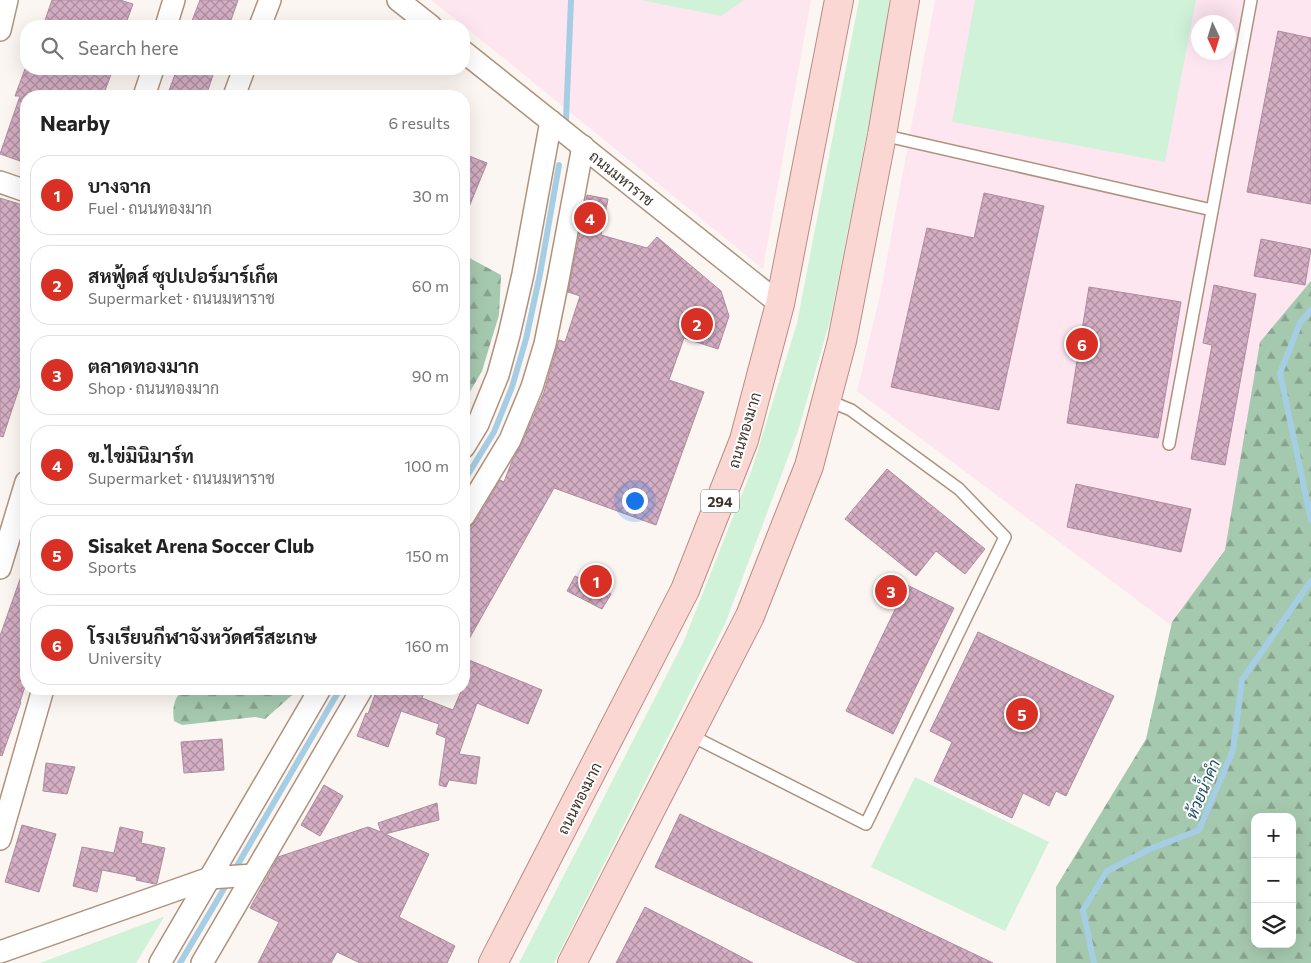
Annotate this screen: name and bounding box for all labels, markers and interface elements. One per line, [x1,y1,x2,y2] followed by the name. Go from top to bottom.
[1191,15,1236,60] north arrow
[20,20,470,75] search box
[38,34,66,62] icon: search
[78,36,178,59] text: Search here
[40,110,110,135] text: Nearby
[389,113,450,132] text: 6 results
[586,147,658,209] street label: ถนนมหาราช
[88,174,151,197] text: บางจาก
[53,186,61,205] text: 1
[412,186,449,205] text: 30 m
[88,198,212,217] text: Fuel · ถนนทองมาก
[574,199,606,237] pin: 4
[88,264,278,287] text: สหฟู้ดส์ ซุปเปอร์มาร์เก็ต
[52,276,62,295] text: 2
[412,276,449,295] text: 60 m
[88,288,275,307] text: Supermarket · ถนนมหาราช
[681,305,713,343] pin: 2
[1066,325,1098,363] pin: 6
[88,354,199,377] text: ตลาดทองมาก
[52,366,62,385] text: 3
[412,366,449,385] text: 90 m
[88,378,219,397] text: Shop · ถนนทองมาก
[724,390,764,470] street label: ถนนทองมาก
[88,444,194,467] text: ข.ไข่มินิมาร์ท
[52,456,62,475] text: 4
[404,456,449,475] text: 100 m
[88,468,275,487] text: Supermarket · ถนนมหาราช
[622,488,648,514] your location
[701,490,739,512] road number: 294
[88,534,314,557] text: Sisaket Arena Soccer Club
[52,546,62,565] text: 5
[406,546,449,565] text: 150 m
[88,557,137,576] text: Sports
[580,562,612,600] pin: 1
[875,572,907,610] pin: 3
[88,625,317,648] text: โรงเรียนกีฬาจังหวัดศรีสะเกษ
[52,636,62,655] text: 6
[405,636,449,655] text: 160 m
[88,648,162,667] text: University
[1006,695,1038,733] pin: 5
[1177,755,1223,822] water label: ห้วยน้ำคำ
[553,759,605,837] street label: ถนนทองมาก
[1251,813,1296,948] map controls
[1251,813,1296,858] button: +
[1251,858,1296,903] button: −
[1251,903,1296,948] button: layers

